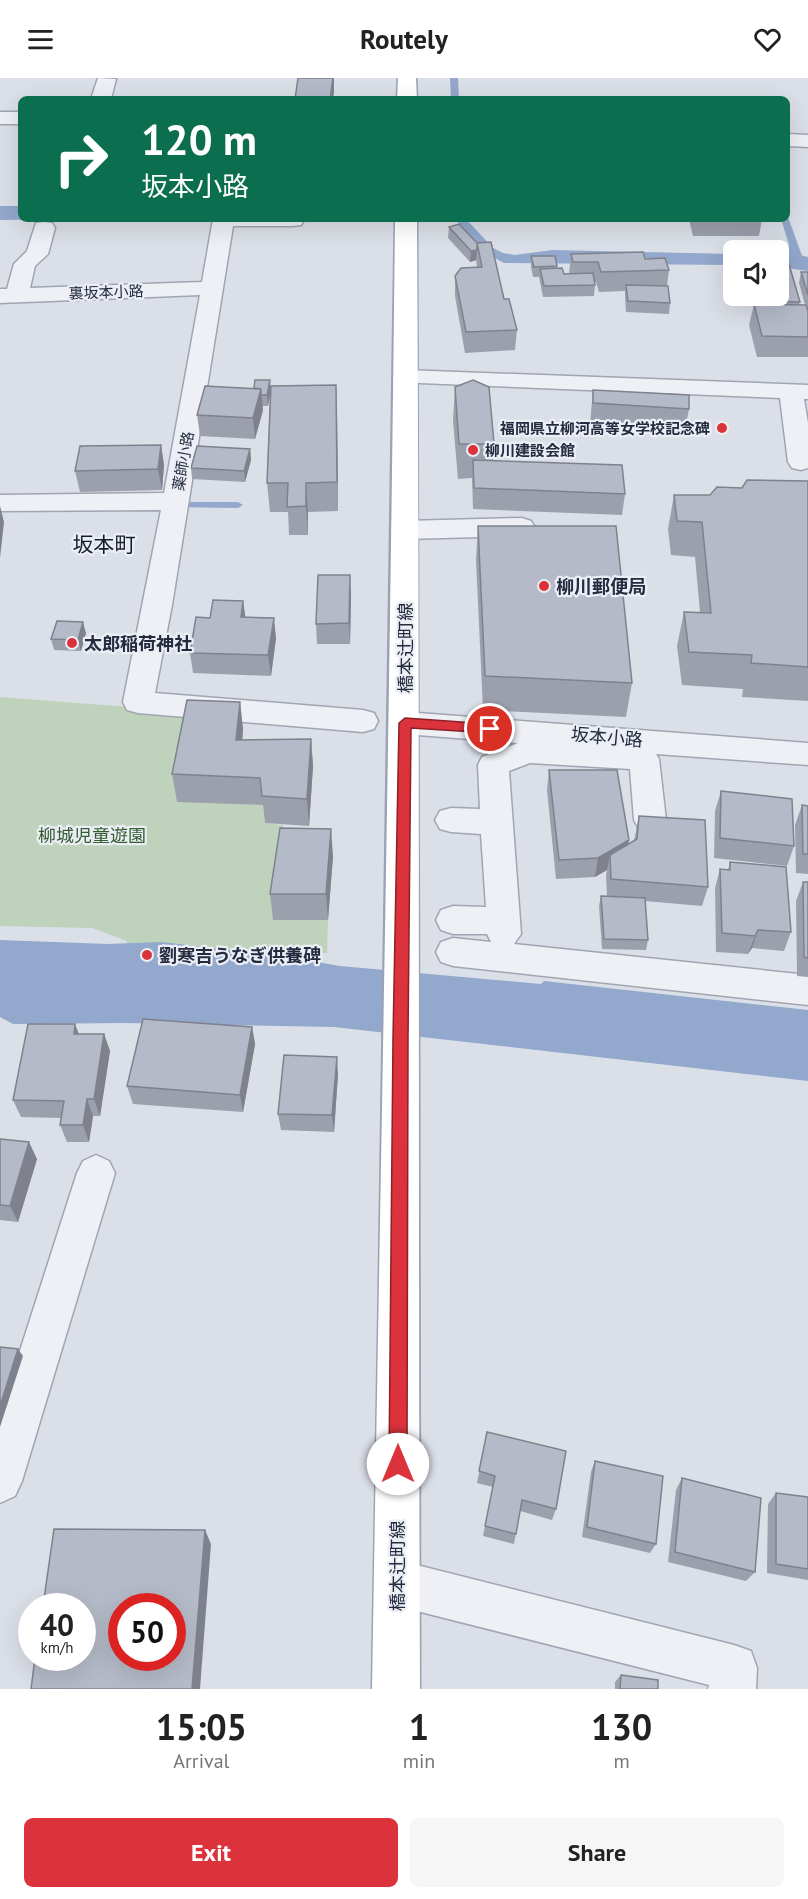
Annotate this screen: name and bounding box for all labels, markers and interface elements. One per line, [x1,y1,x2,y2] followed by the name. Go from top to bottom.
[360,22,448,56] text: Routely
[24,23,57,56] icon: menu
[751,23,784,56] icon: heart
[141,112,257,167] text: 120 m
[42,120,120,198] icon: right
[141,169,249,203] text: 坂本小路
[723,240,789,306] map controls
[723,240,789,306] button: sound
[68,281,144,303] street label: 裏坂本小路
[499,419,710,438] place label: 福岡県立柳河高等女学校記念碑
[715,421,729,435] marker: 福岡県立柳河高等女学校記念碑
[168,430,198,492] street label: 薬師小路
[485,441,575,460] place label: 柳川建設会館
[466,443,480,457] marker: 柳川建設会館
[73,531,136,558] district label: 坂本町
[556,575,646,598] place label: 柳川郵便局
[537,579,551,593] marker: 柳川郵便局
[394,603,417,693] street label: 橋本辻町線
[84,632,192,655] place label: 太郎稲荷神社
[65,636,79,650] marker: 太郎稲荷神社
[464,703,515,754] pin
[473,712,506,745] icon: arrive
[570,722,644,752] street label: 坂本小路
[38,824,146,847] park label: 柳城児童遊園
[159,944,321,967] place label: 劉寒吉うなぎ供養碑
[140,948,154,962] marker: 劉寒吉うなぎ供養碑
[366,1432,430,1496] position arrow
[386,1521,409,1611] street label: 橋本辻町線
[108,1593,186,1671] speed limit sign: 50
[40,1605,74,1644] text: 40
[41,1638,73,1657] text: km/h
[156,1703,247,1750] text: 15:05
[409,1703,429,1750] text: 1
[591,1703,652,1750] text: 130
[173,1748,229,1774] text: Arrival
[403,1748,435,1774] text: min
[614,1748,630,1774] text: m
[24,1818,398,1887] button: Exit
[410,1818,784,1887] button: Share

